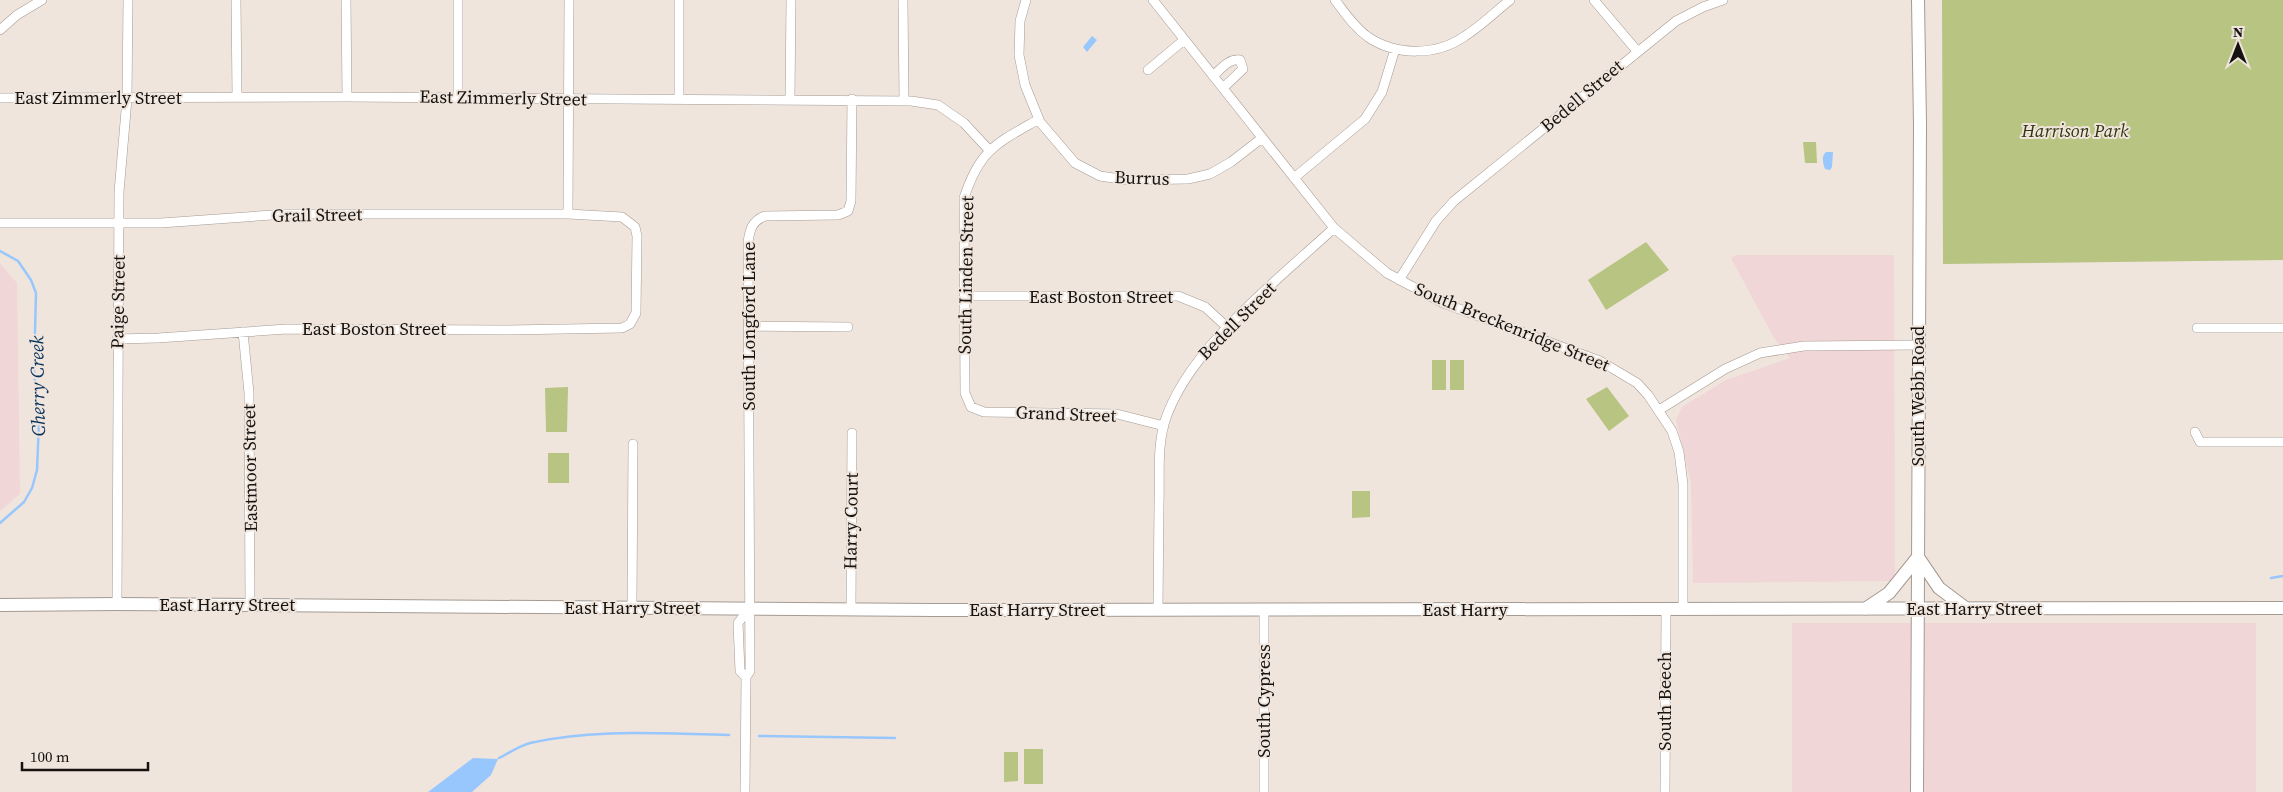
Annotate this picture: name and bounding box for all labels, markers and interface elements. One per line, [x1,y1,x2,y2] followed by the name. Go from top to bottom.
[2213,20,2263,70] north arrow
[2233,22,2243,42] text: N
[1535,53,1629,138] street label: Bedell Street
[419,84,587,111] street label: East Zimmerly Street
[14,85,182,110] street label: East Zimmerly Street
[2021,118,2129,143] park label: Harrison Park
[1114,164,1170,191] street label: Burrus
[952,195,979,354] street label: South Linden Street
[272,201,363,228] street label: Grail Street
[736,242,761,410] street label: South Longford Lane
[104,255,131,349] street label: Paige Street
[1192,276,1281,365] street label: Bedell Street
[1411,276,1614,377] street label: South Breckenridge Street
[1029,284,1173,309] street label: East Boston Street
[302,316,446,341] street label: East Boston Street
[1905,326,1930,466] street label: South Webb Road
[23,335,51,437] water label: Cherry Creek
[1015,399,1117,428] street label: Grand Street
[236,404,263,532] street label: Eastmoor Street
[837,472,864,570] street label: Harry Court
[159,592,295,617] street label: East Harry Street
[564,595,700,620] street label: East Harry Street
[1906,596,2042,621] street label: East Harry Street
[969,597,1105,622] street label: East Harry Street
[1422,597,1508,622] street label: East Harry
[1251,644,1276,758] street label: South Cypress
[1652,651,1677,751] street label: South Beech
[22,740,149,772] scale bar
[30,746,70,767] text: 100 m

